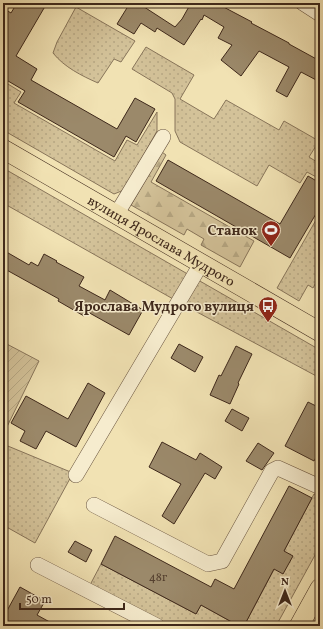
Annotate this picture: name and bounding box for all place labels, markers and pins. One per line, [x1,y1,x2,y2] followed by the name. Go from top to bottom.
[260,219,282,247] sports icon: Станок
[208,222,258,241] place label: Станок
[257,295,279,323] bus stop icon: Ярослава Мудрого вулиця
[74,298,254,317] place label: Ярослава Мудрого вулиця

